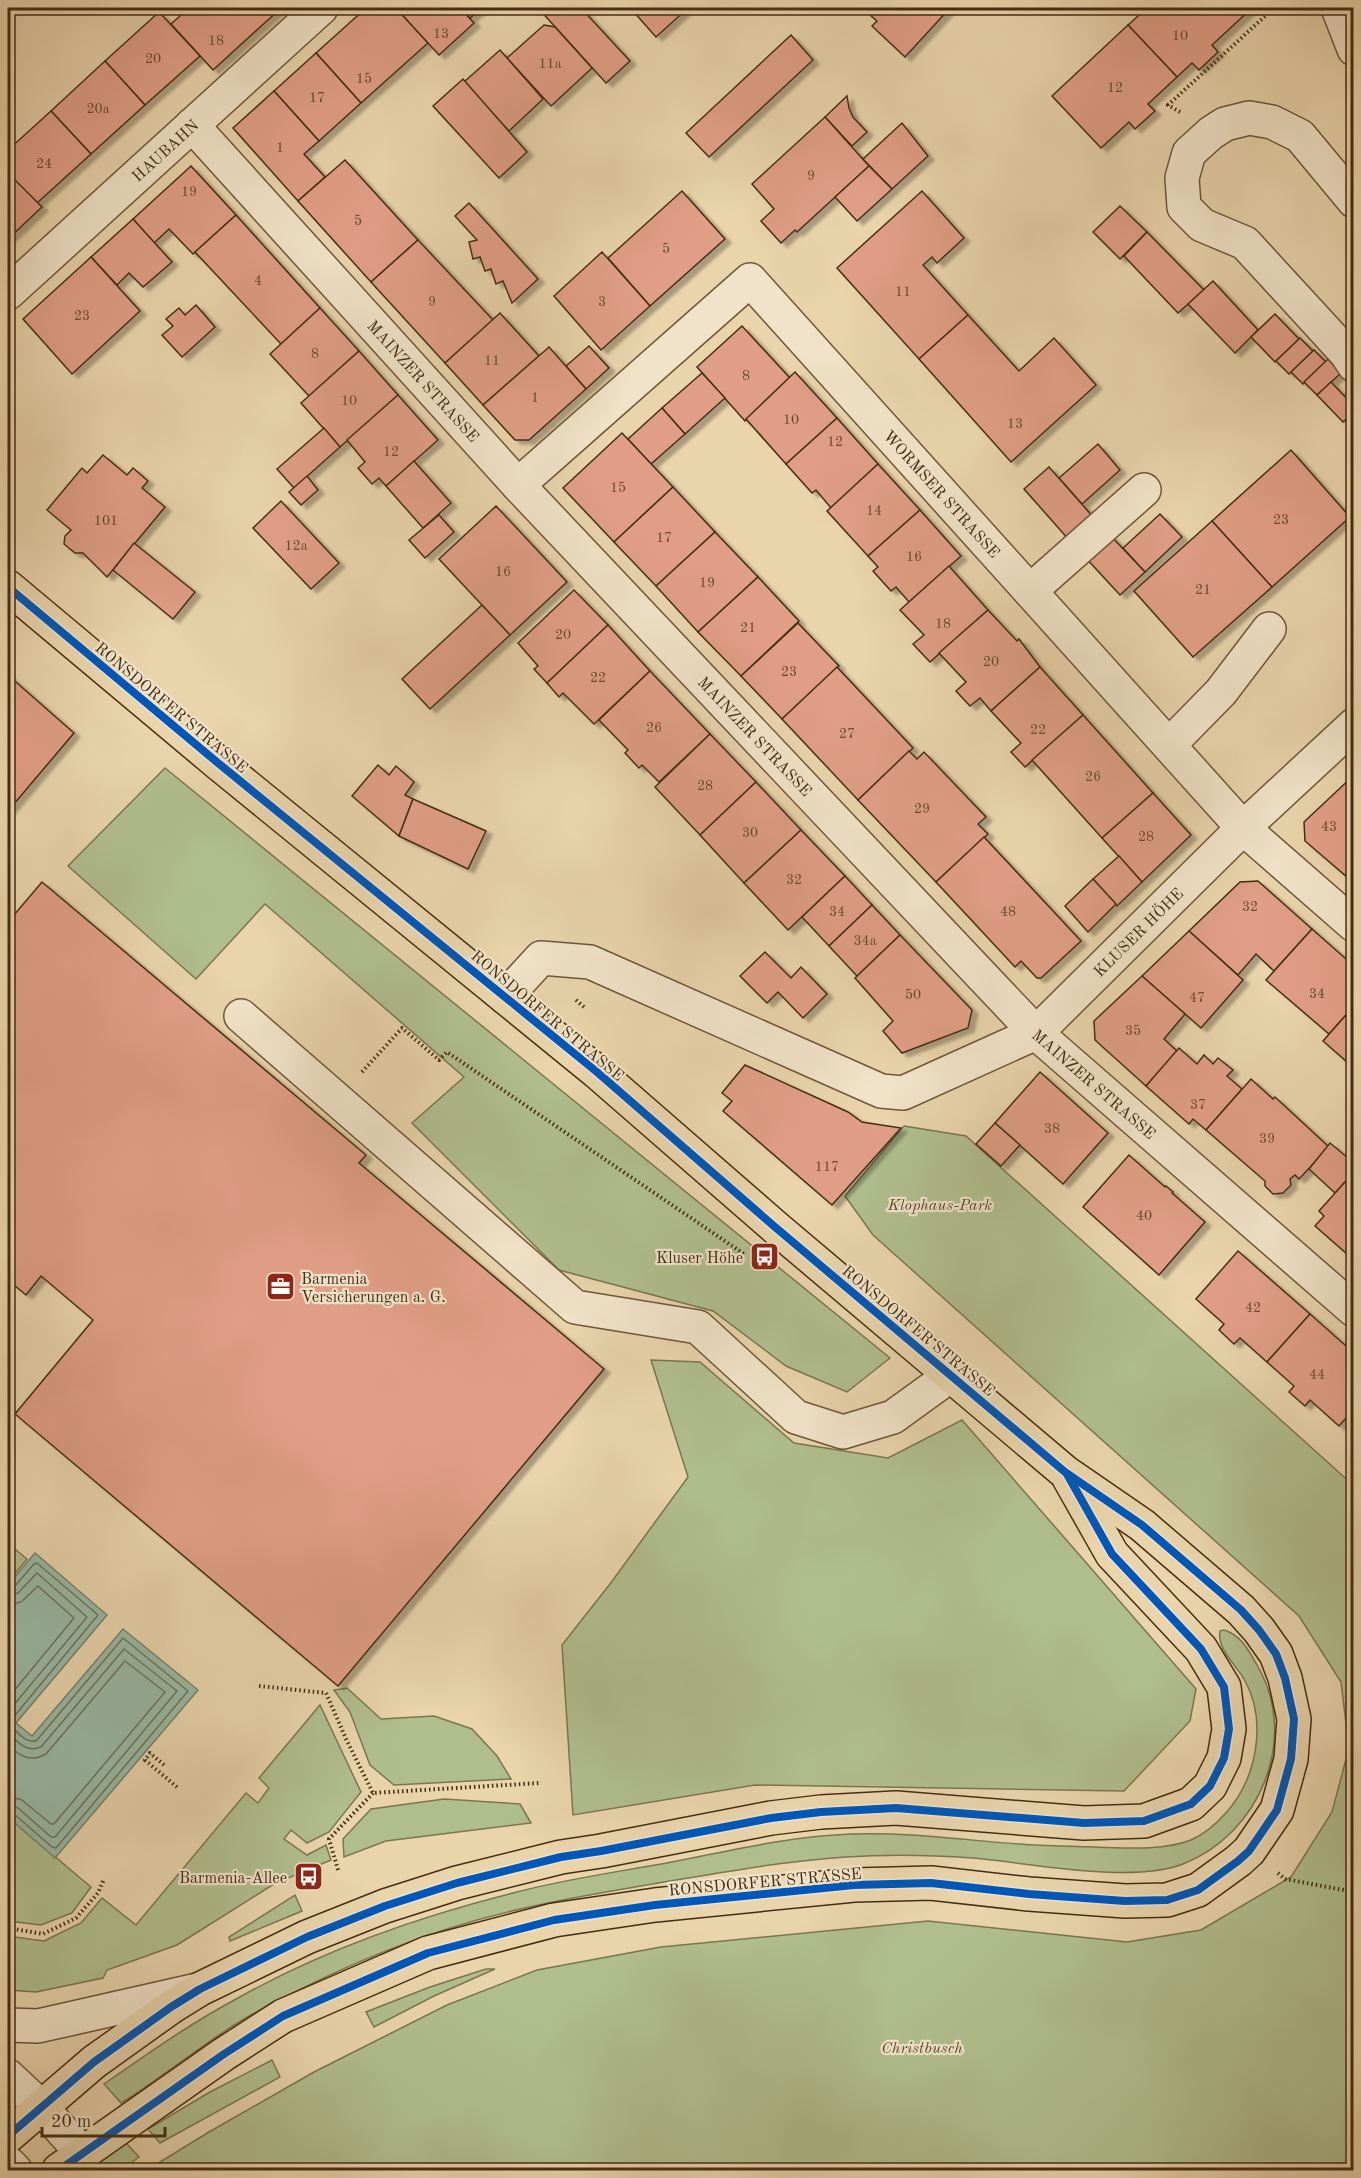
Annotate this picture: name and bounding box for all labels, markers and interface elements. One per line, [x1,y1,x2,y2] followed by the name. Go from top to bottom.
[433,27,449,41] house number: 13
[1172,29,1188,43] house number: 10
[208,34,224,48] house number: 18
[145,52,161,66] house number: 20
[538,57,562,71] house number: 11a
[356,72,372,86] house number: 15
[1107,81,1123,95] house number: 12
[309,91,325,105] house number: 17
[86,102,110,116] house number: 20a
[130,118,202,186] street label: HAUBAHN
[276,141,284,155] house number: 1
[36,157,52,171] house number: 24
[807,169,815,183] house number: 9
[181,185,197,199] house number: 19
[354,214,362,228] house number: 5
[662,242,670,256] house number: 5
[254,274,262,288] house number: 4
[895,285,911,299] house number: 11
[428,295,436,309] house number: 9
[598,295,606,309] house number: 3
[74,309,90,323] house number: 23
[363,318,481,446] street label: MAINZER STRASSE
[311,347,319,361] house number: 8
[484,354,500,368] house number: 11
[742,369,750,383] house number: 8
[531,391,539,405] house number: 1
[341,394,357,408] house number: 10
[783,413,799,427] house number: 10
[1007,417,1023,431] house number: 13
[880,428,1002,562] street label: WORMSER STRASSE
[827,435,843,449] house number: 12
[383,445,399,459] house number: 12
[610,481,626,495] house number: 15
[866,504,882,518] house number: 14
[1273,513,1289,527] house number: 23
[94,514,118,528] house number: 101
[656,531,672,545] house number: 17
[284,539,308,553] house number: 12a
[906,550,922,564] house number: 16
[495,565,511,579] house number: 16
[699,576,715,590] house number: 19
[1195,583,1211,597] house number: 21
[935,617,951,631] house number: 18
[740,621,756,635] house number: 21
[555,628,571,642] house number: 20
[91,640,250,777] street label: RONSDORFER STRASSE
[983,655,999,669] house number: 20
[781,665,797,679] house number: 23
[590,671,606,685] house number: 22
[694,675,814,800] street label: MAINZER STRASSE
[646,721,662,735] house number: 26
[1030,723,1046,737] house number: 22
[839,727,855,741] house number: 27
[1085,770,1101,784] house number: 26
[697,779,713,793] house number: 28
[914,802,930,816] house number: 29
[1321,820,1337,834] house number: 43
[742,826,758,840] house number: 30
[1138,830,1154,844] house number: 28
[786,873,802,887] house number: 32
[1092,886,1187,981] street label: KLUSER HÖHE
[1242,900,1258,914] house number: 32
[829,905,845,919] house number: 34
[1000,905,1016,919] house number: 48
[853,934,877,948] house number: 34a
[467,948,626,1085] street label: RONSDORFER STRASSE
[1309,987,1325,1001] house number: 34
[905,988,921,1002] house number: 50
[1189,991,1205,1005] house number: 47
[1125,1024,1141,1038] house number: 35
[1028,1027,1158,1143] street label: MAINZER STRASSE
[1190,1098,1206,1112] house number: 37
[1044,1122,1060,1136] house number: 38
[1259,1132,1275,1146] house number: 39
[815,1160,839,1174] house number: 117
[887,1198,992,1214] park label: Klophaus-Park
[1136,1209,1152,1223] house number: 40
[748,1241,780,1273] bus stop icon: Kluser Höhe
[656,1251,743,1267] place label: Kluser Höhe
[838,1263,997,1400] street label: RONSDORFER STRASSE
[264,1271,296,1303] office icon: Barmenia Versicherungen a. G.
[301,1272,446,1306] place label: Barmenia Versicherungen a. G.
[1245,1301,1261,1315] house number: 42
[1309,1368,1325,1382] house number: 44
[292,1861,324,1893] bus stop icon: Barmenia-Allee
[668,1867,862,1899] street label: RONSDORFER STRASSE
[179,1871,287,1887] place label: Barmenia-Allee
[881,2041,963,2057] park label: Christbusch
[42,2100,165,2138] scale bar
[51,2113,91,2131] text: 20 m

